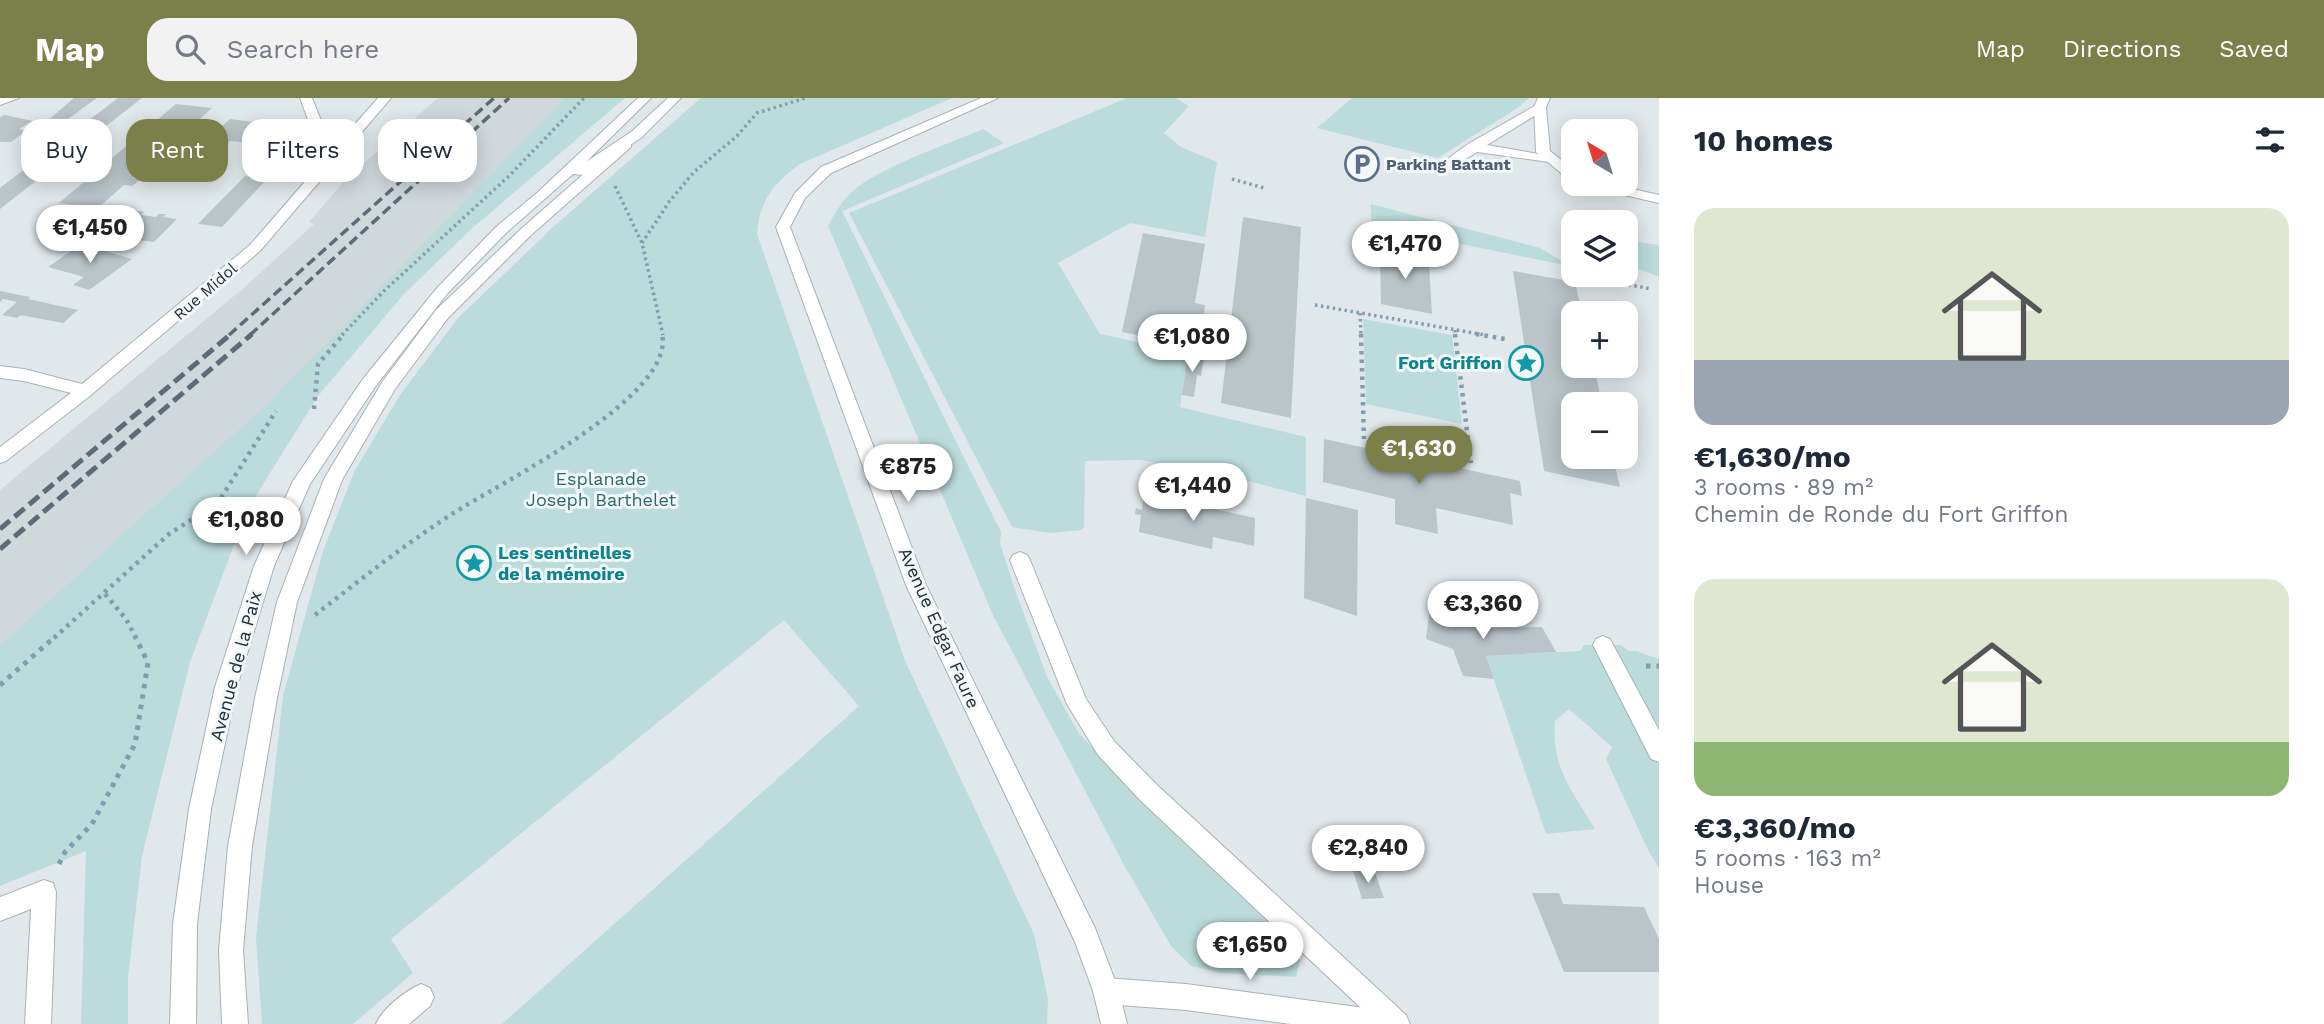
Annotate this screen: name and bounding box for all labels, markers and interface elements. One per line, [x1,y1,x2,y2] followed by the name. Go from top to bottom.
[147,18,637,81] search box
[35,30,105,69] text: Map
[171,30,209,68] icon: search
[227,34,379,64] text: Search here
[1976,35,2025,63] text: Map
[2063,35,2181,63] text: Directions
[2219,35,2289,63] text: Saved
[21,119,112,182] chip: Buy
[126,119,228,182] chip: Rent
[242,119,364,182] chip: Filters
[378,119,477,182] chip: New
[1561,119,1638,196] north arrow
[1561,119,1638,469] map controls
[2251,121,2289,159] icon: filters
[1694,123,1833,158] text: 10 homes
[1343,145,1381,183] parking icon: Parking Battant
[1386,155,1510,174] place label: Parking Battant
[33,206,147,265] pin: €1,450
[1561,210,1638,287] button: layers
[52,214,128,241] text: €1,450
[1348,222,1462,281] pin: €1,470
[1368,230,1442,257] text: €1,470
[1929,253,2055,379] icon: home
[170,259,241,324] street label: Rue Midol
[1561,301,1638,378] button: +
[1135,314,1249,374] pin: €1,080
[1154,323,1230,350] text: €1,080
[1507,344,1545,382] place icon: Fort Griffon
[1398,352,1502,373] place label: Fort Griffon
[1561,392,1638,469] button: −
[1362,426,1476,486] pin: €1,630
[1381,435,1457,462] text: €1,630
[1694,439,1851,474] text: €1,630/mo
[867,444,949,504] pin: €875
[880,453,936,480] text: €875
[1136,464,1250,523] pin: €1,440
[526,468,677,510] park label: Esplanade Joseph Barthelet
[1154,472,1232,499] text: €1,440
[1694,474,1873,501] text: 3 rooms · 89 m²
[189,498,303,557] pin: €1,080
[1694,501,2069,528] text: Chemin de Ronde du Fort Griffon
[208,506,284,533] text: €1,080
[498,542,632,584] place label: Les sentinelles de la mémoire
[455,544,493,582] place icon: Les sentinelles de la mémoire
[895,544,984,711] street label: Avenue Edgar Faure
[1426,582,1540,641] pin: €3,360
[205,588,266,743] street label: Avenue de la Paix
[1443,590,1523,617] text: €3,360
[1929,624,2055,750] icon: home
[1694,810,1856,845] text: €3,360/mo
[1311,826,1425,885] pin: €2,840
[1328,834,1408,861] text: €2,840
[1694,845,1881,872] text: 5 rooms · 163 m²
[1694,872,1764,899] text: House
[1193,922,1307,982] pin: €1,650
[1213,931,1287,958] text: €1,650

